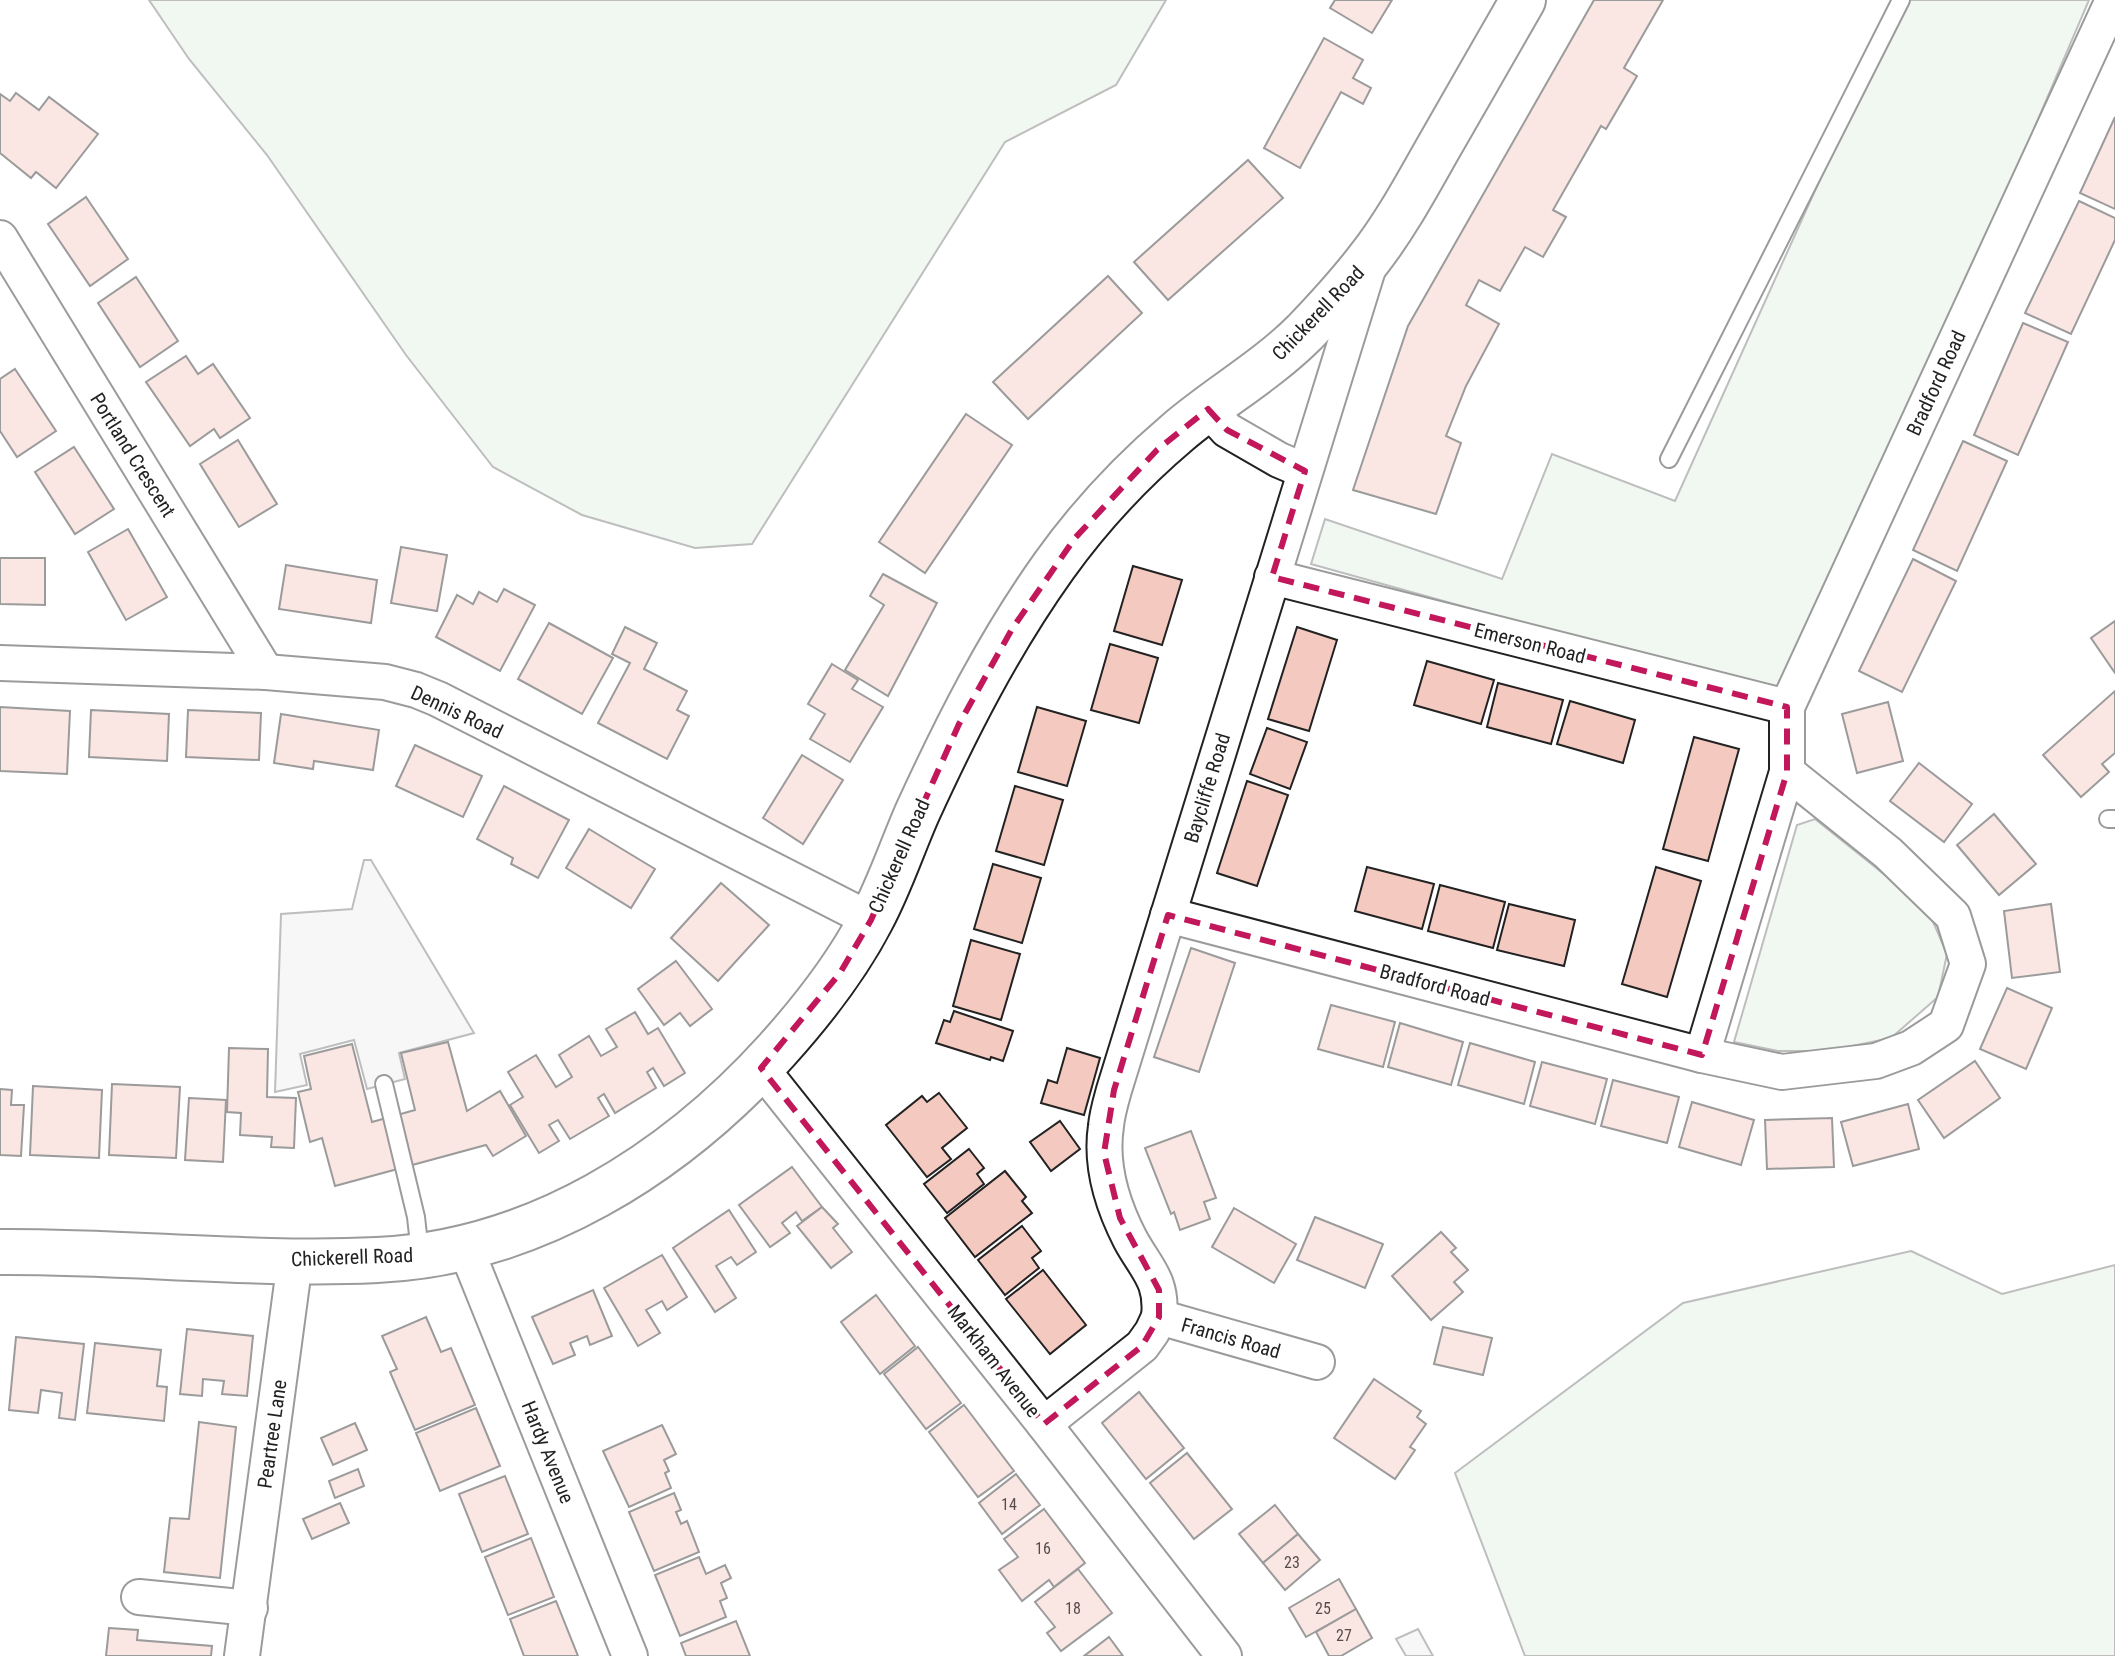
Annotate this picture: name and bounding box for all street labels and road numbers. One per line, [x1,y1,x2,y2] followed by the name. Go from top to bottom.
[1267,261,1369,365] street label: Chickerell Road
[1901,327,1971,439] street label: Bradford Road
[85,389,181,522] street label: Portland Crescent
[1472,618,1588,668] street label: Emerson Road
[407,680,507,744] street label: Dennis Road
[1179,730,1235,846] street label: Baycliffe Road
[863,795,935,917] street label: Chickerell Road
[1377,959,1493,1011] street label: Bradford Road
[291,1243,413,1271] street label: Chickerell Road
[943,1300,1045,1422] street label: Markham Avenue
[1179,1312,1283,1364] street label: Francis Road
[252,1378,292,1490] street label: Peartree Lane
[517,1397,579,1507] street label: Hardy Avenue

